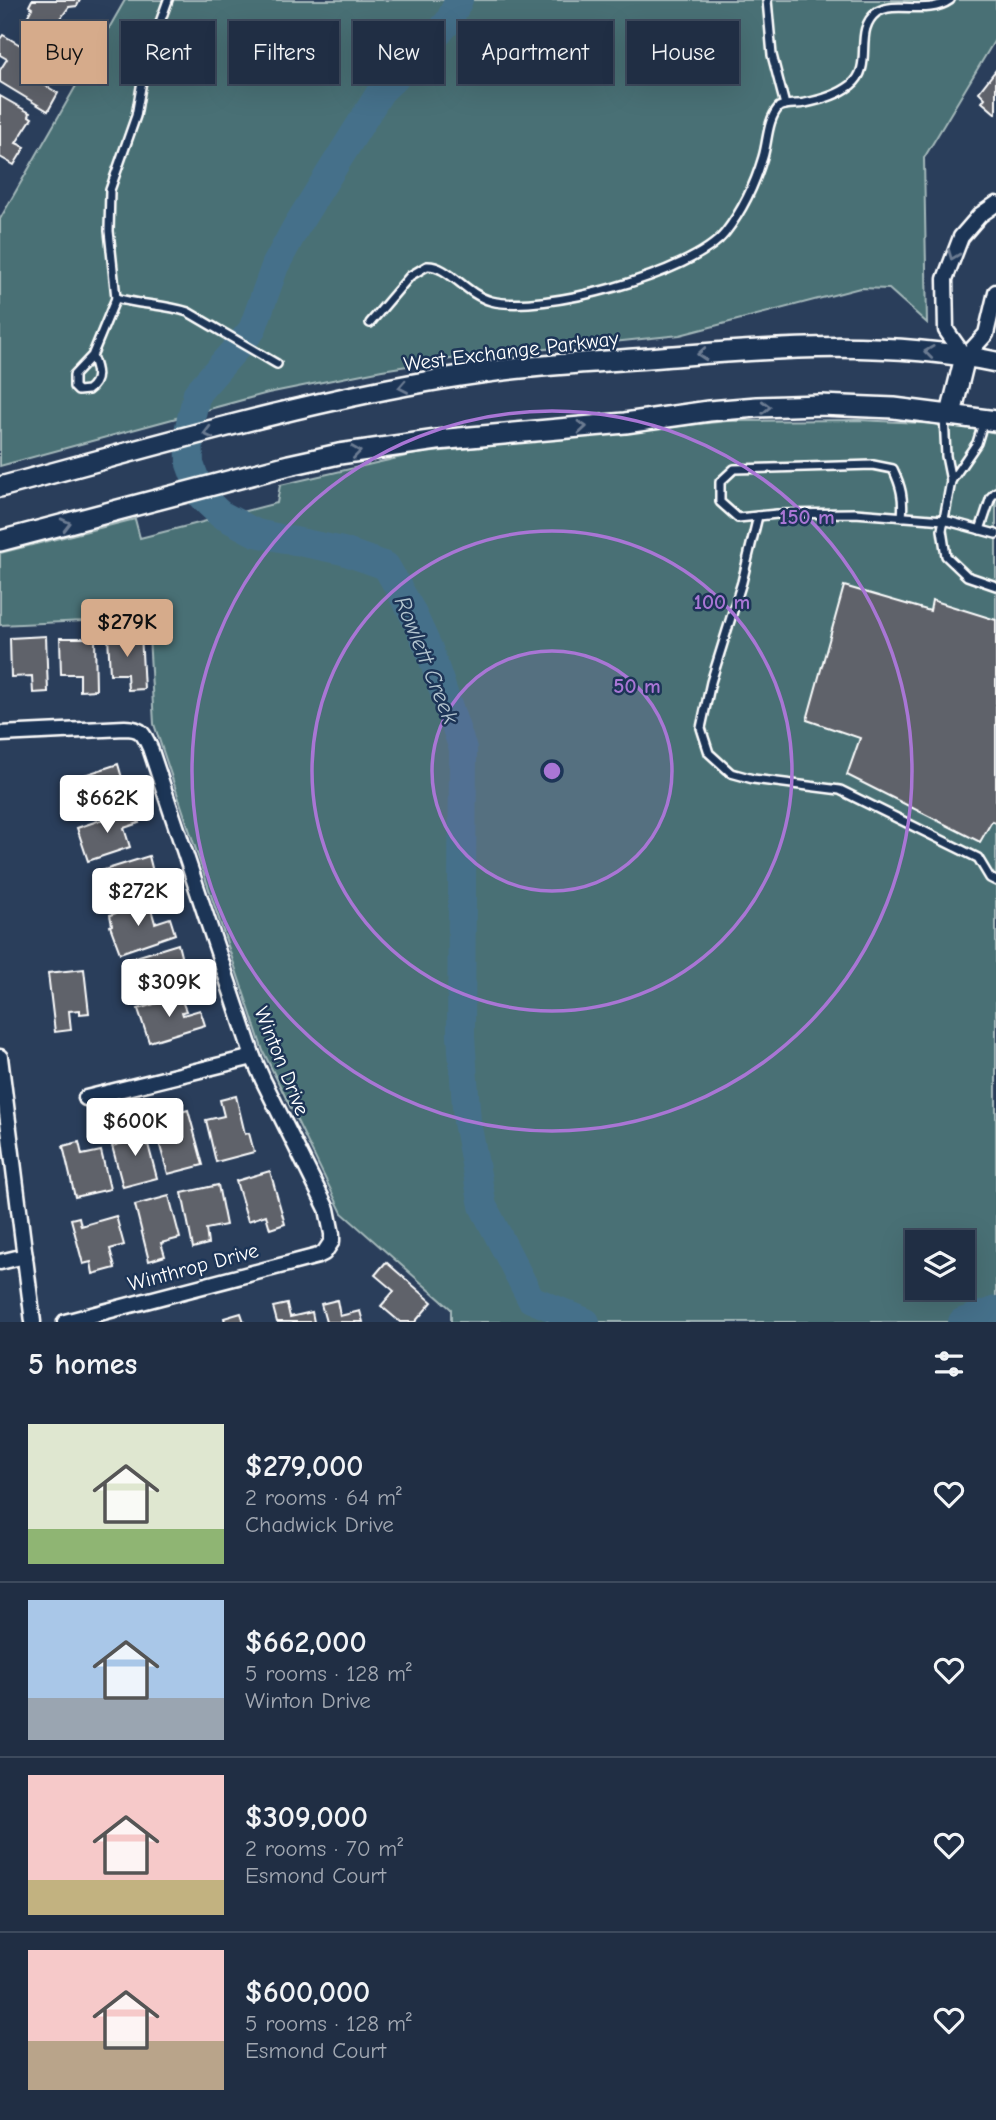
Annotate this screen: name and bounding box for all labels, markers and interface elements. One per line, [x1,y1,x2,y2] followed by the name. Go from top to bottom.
[21,21,107,84] chip: Buy
[121,21,215,84] chip: Rent
[229,21,339,84] chip: Filters
[353,21,444,84] chip: New
[458,21,613,84] chip: Apartment
[627,21,739,84] chip: House
[948,249,962,261] one-way arrow
[402,326,620,376] street label: West Exchange Parkway
[923,345,934,360] one-way arrow
[696,346,707,361] one-way arrow
[397,378,409,393] one-way arrow
[761,399,772,414] one-way arrow
[577,420,588,435] one-way arrow
[202,425,214,439] one-way arrow
[350,444,362,459] one-way arrow
[779,505,835,529] text: 150 m
[60,518,72,532] one-way arrow
[694,590,750,614] text: 100 m
[389,592,465,729] water label: Rowlett Creek
[78,600,176,659] pin: $279K
[97,608,157,635] text: $279K
[613,674,661,698] text: 50 m
[540,759,564,783] centre of rings
[58,776,156,835] pin: $662K
[76,784,138,811] text: $662K
[89,869,187,928] pin: $272K
[108,877,168,904] text: $272K
[120,960,218,1019] pin: $309K
[137,968,201,995] text: $309K
[249,1003,315,1119] street label: Winton Drive
[86,1098,184,1158] pin: $600K
[102,1107,168,1134] text: $600K
[905,1230,975,1300] map controls
[905,1230,975,1300] button: layers
[125,1238,261,1296] street label: Winthrop Drive
[930,1345,968,1383] icon: filters
[28,1347,137,1382] text: 5 homes
[245,1449,364,1484] text: $279,000
[84,1452,168,1536] icon: home
[930,1475,968,1513] icon: heart
[245,1484,402,1511] text: 2 rooms · 64 m²
[245,1511,394,1538] text: Chadwick Drive
[245,1625,367,1660] text: $662,000
[84,1628,168,1712] icon: home
[930,1651,968,1689] icon: heart
[245,1660,412,1687] text: 5 rooms · 128 m²
[245,1687,371,1714] text: Winton Drive
[245,1800,368,1835] text: $309,000
[84,1803,168,1887] icon: home
[930,1826,968,1864] icon: heart
[245,1835,403,1862] text: 2 rooms · 70 m²
[245,1862,386,1889] text: Esmond Court
[245,1975,370,2010] text: $600,000
[84,1978,168,2062] icon: home
[930,2001,968,2039] icon: heart
[245,2010,412,2037] text: 5 rooms · 128 m²
[245,2037,386,2064] text: Esmond Court

